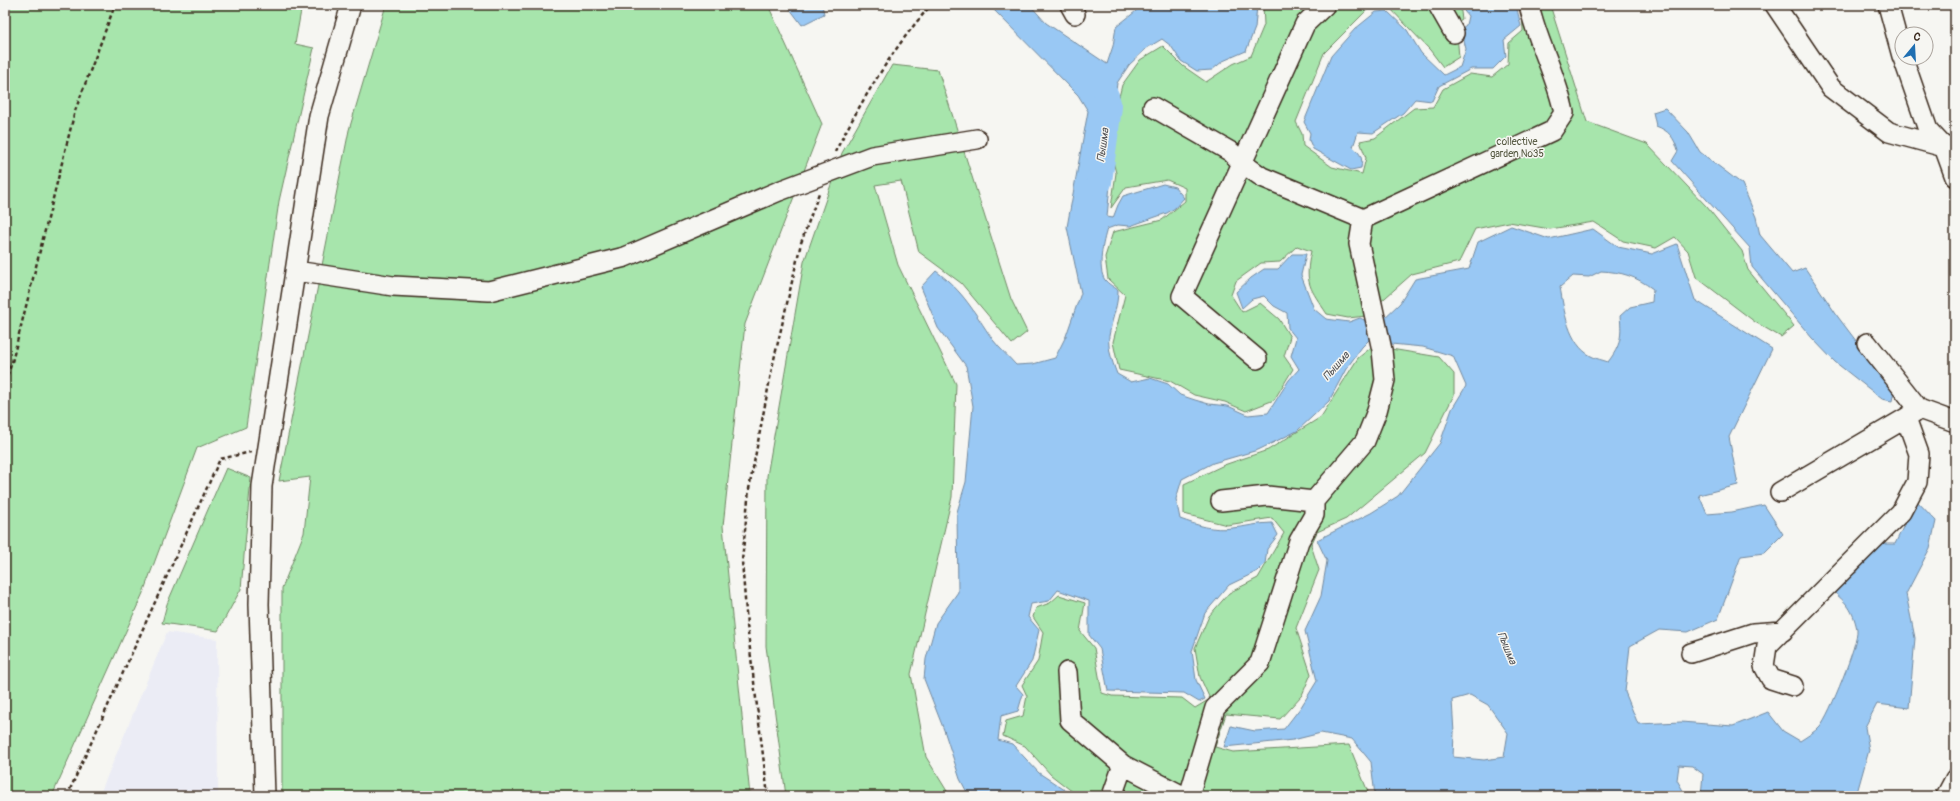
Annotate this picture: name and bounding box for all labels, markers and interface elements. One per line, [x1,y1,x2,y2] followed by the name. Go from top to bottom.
[1894,26,1934,66] north arrow
[1912,30,1922,44] text: С
[1094,126,1112,163] water label: Пышма
[1490,136,1544,160] park label: collective garden №35
[1320,348,1353,383] water label: Пышма
[1495,630,1520,667] water label: Пышма

